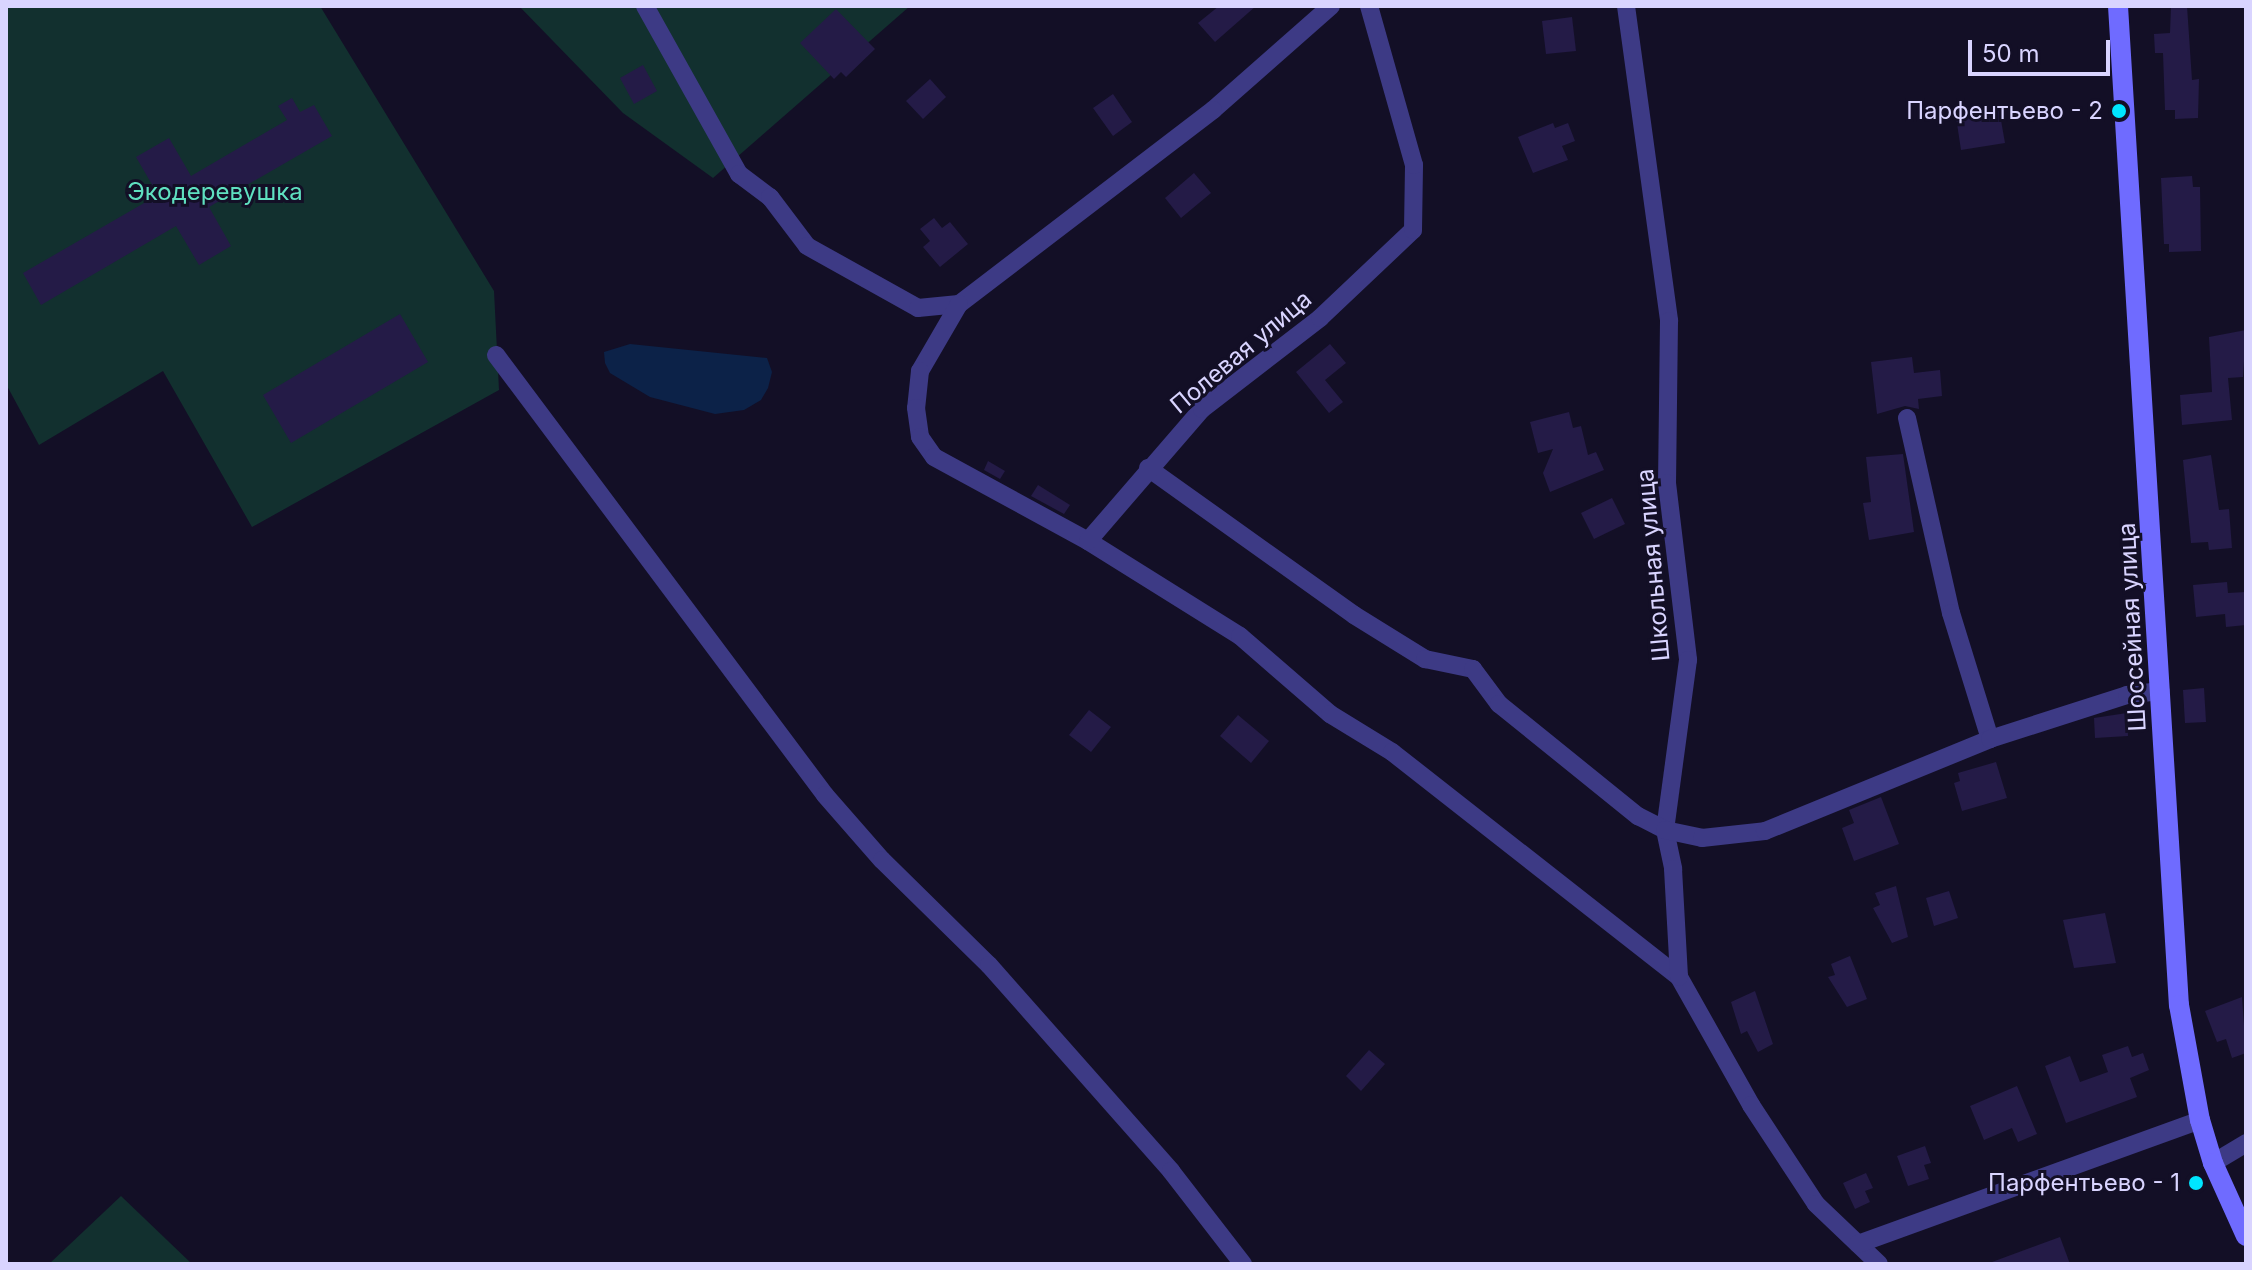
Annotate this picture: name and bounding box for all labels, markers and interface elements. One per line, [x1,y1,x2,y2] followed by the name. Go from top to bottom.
[1972,24,2114,74] scale bar
[1982,39,2040,68] text: 50 m
[1906,97,2103,125] place label: Парфентьево - 2
[2110,102,2128,120] marker: Парфентьево - 2
[127,178,303,206] park label: Экодеревушка
[1165,285,1317,419] street label: Полевая улица
[1630,468,1676,662] street label: Школьная улица
[2112,522,2152,732] street label: Шоссейная улица
[1988,1169,2180,1197] place label: Парфентьево - 1
[2187,1174,2205,1192] marker: Парфентьево - 1

